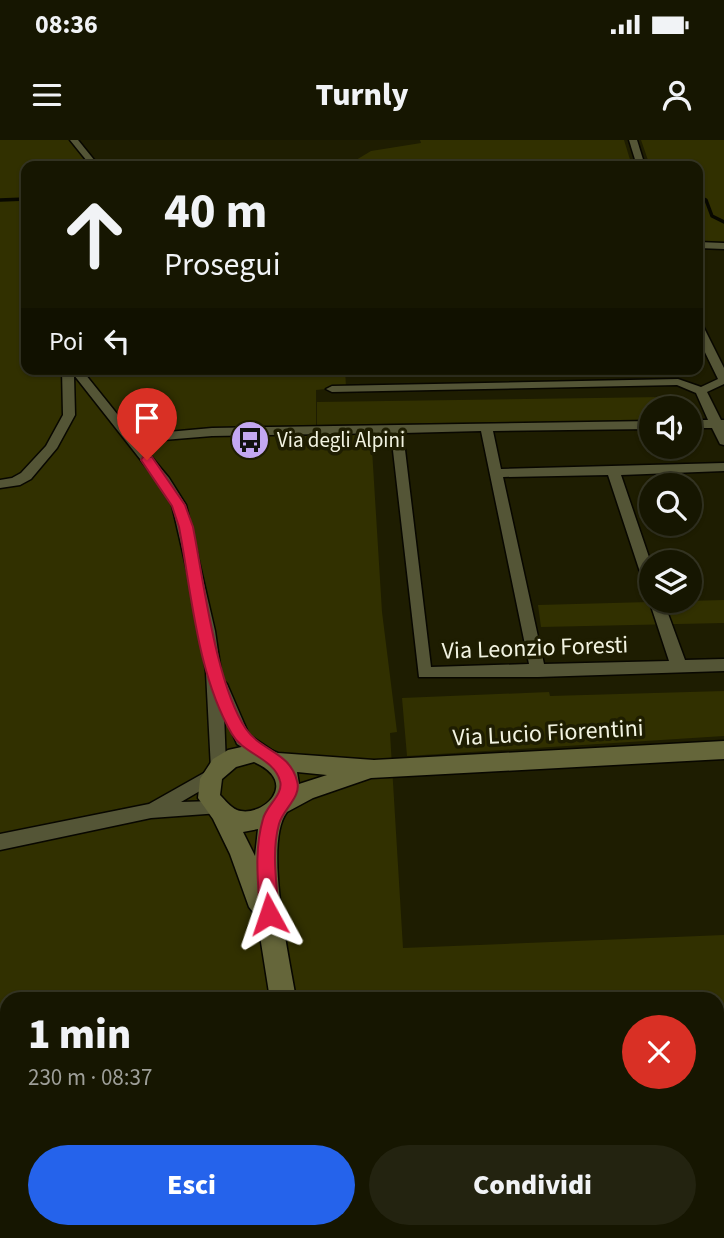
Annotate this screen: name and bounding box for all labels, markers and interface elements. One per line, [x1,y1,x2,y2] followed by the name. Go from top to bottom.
[35,6,98,43] text: 08:36
[316,72,408,118] text: Turnly
[28,76,66,114] icon: menu
[658,76,696,114] icon: person
[164,177,268,247] text: 40 m
[49,189,140,280] icon: ahead
[164,242,281,288] text: Prosegui
[98,322,136,360] icon: left
[49,323,84,360] text: Poi
[117,388,177,460] pin
[639,396,702,613] map controls
[639,396,702,459] button: sound
[128,399,166,437] icon: arrive
[229,419,271,461] bus stop icon: Via degli Alpini
[277,425,405,455] place label: Via degli Alpini
[639,473,702,536] button: search
[639,550,702,613] button: layers
[441,627,629,669] street label: Via Leonzio Foresti
[452,711,644,755] street label: Via Lucio Fiorentini
[232,877,306,951] position arrow
[28,1005,131,1065] text: 1 min
[622,1015,696,1089] button: close
[28,1061,152,1094] text: 230 m · 08:37
[28,1145,355,1225] button: Esci
[369,1145,696,1225] button: Condividi

